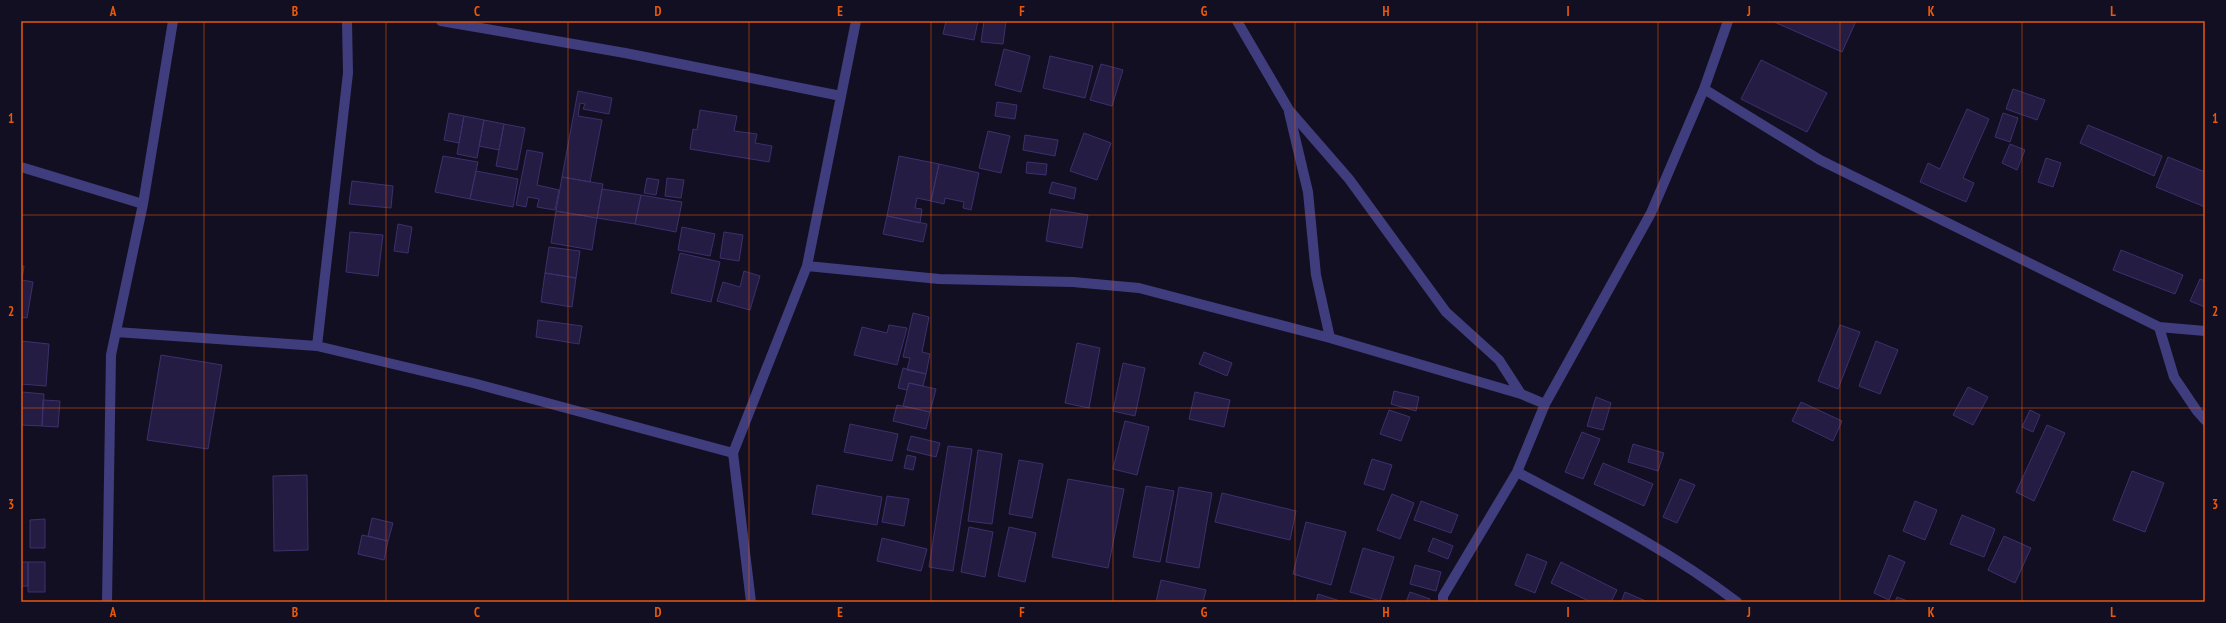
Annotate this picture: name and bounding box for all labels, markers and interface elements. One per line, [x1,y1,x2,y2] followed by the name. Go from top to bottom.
[109,3,117,20] text: A
[292,3,298,20] text: B
[474,3,480,20] text: C
[655,3,662,20] text: D
[837,3,843,20] text: E
[1019,3,1025,20] text: F
[1201,3,1208,20] text: G
[1383,3,1390,20] text: H
[1566,3,1570,20] text: I
[1746,3,1751,20] text: J
[1928,3,1935,20] text: K
[2110,3,2116,20] text: L
[8,110,14,127] text: 1
[2212,110,2218,127] text: 1
[8,303,14,320] text: 2
[2212,303,2218,320] text: 2
[8,496,14,513] text: 3
[2212,496,2218,513] text: 3
[109,604,117,621] text: A
[292,604,298,621] text: B
[474,604,480,621] text: C
[655,604,662,621] text: D
[837,604,843,621] text: E
[1019,604,1025,621] text: F
[1201,604,1208,621] text: G
[1383,604,1390,621] text: H
[1566,604,1570,621] text: I
[1746,604,1751,621] text: J
[1928,604,1935,621] text: K
[2110,604,2116,621] text: L

